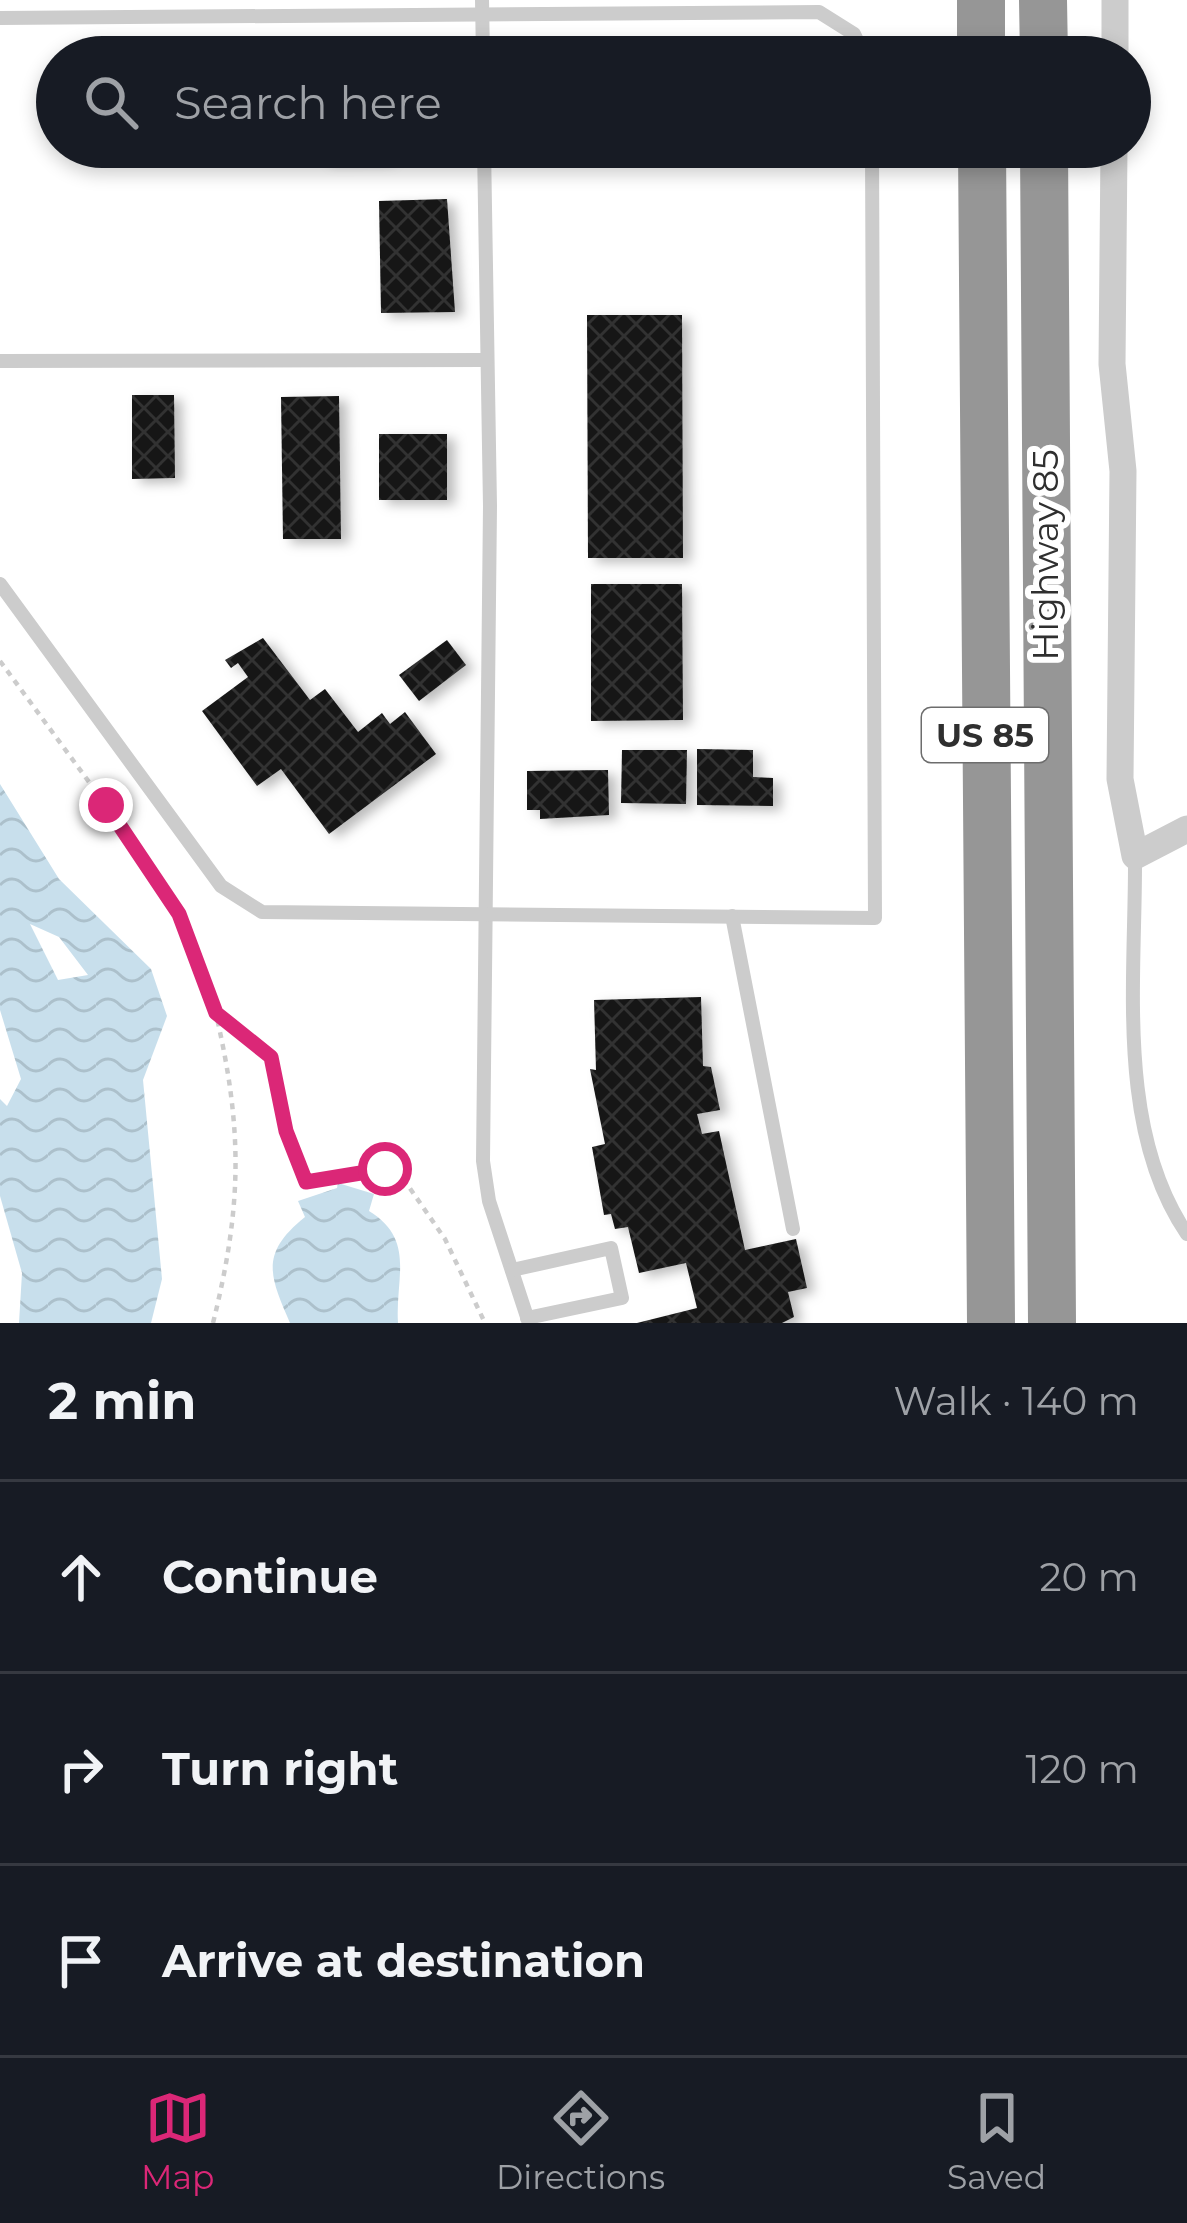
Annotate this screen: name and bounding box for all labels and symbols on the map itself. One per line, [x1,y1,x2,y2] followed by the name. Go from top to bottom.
[1023,449,1067,661] street label: Highway 85
[922,708,1048,762] road number: US 85
[79,778,133,832] route end
[358,1142,412,1196] route start

